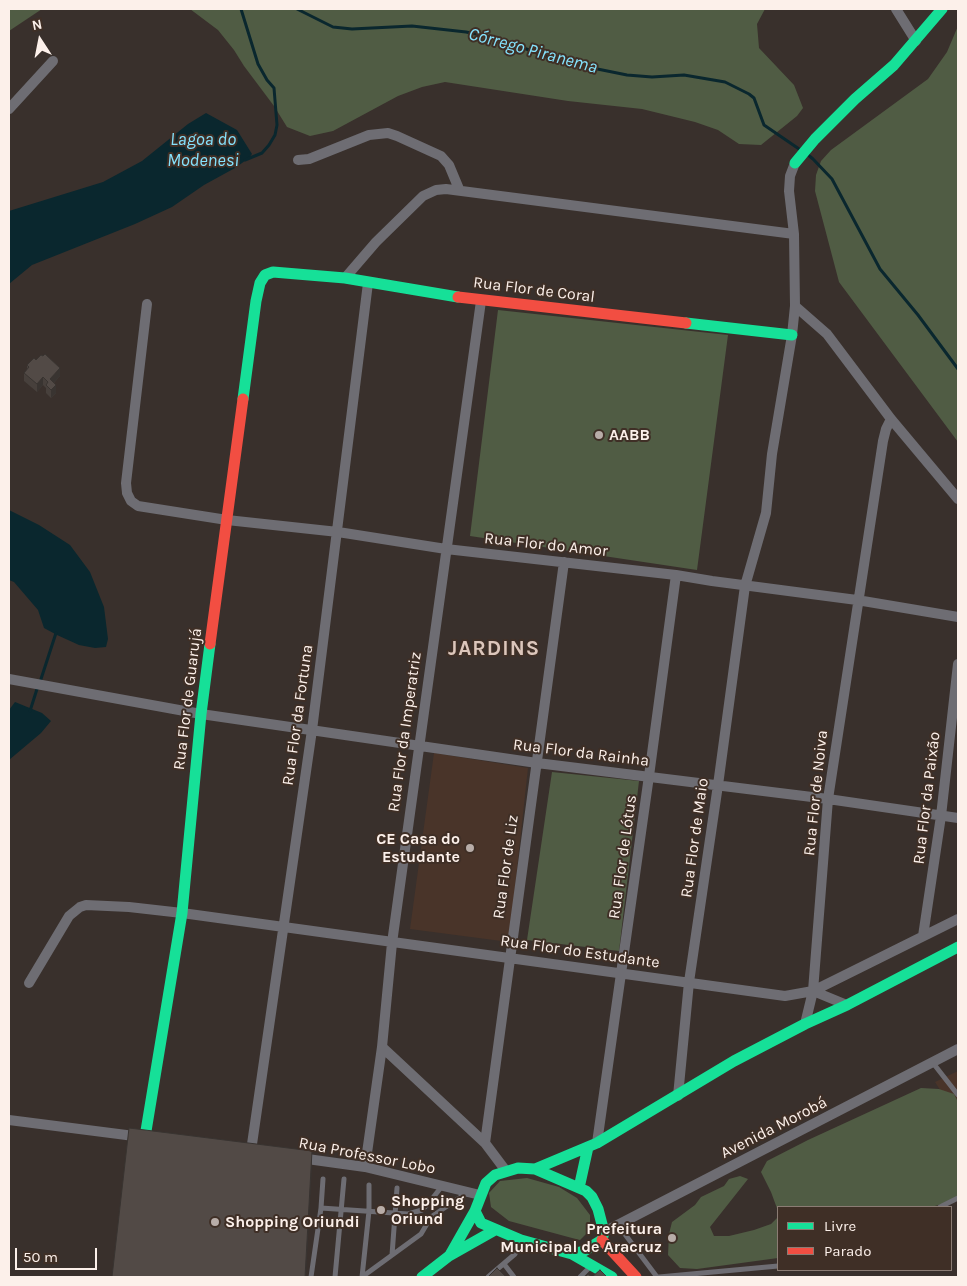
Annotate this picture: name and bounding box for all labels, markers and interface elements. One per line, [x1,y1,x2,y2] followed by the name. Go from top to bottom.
[15,15,65,65] north arrow
[30,15,44,34] text: N
[466,23,600,79] water label: Córrego Piranema
[167,129,239,172] water label: Lagoa do Modenesi
[472,273,596,307] street label: Rua Flor de Coral
[609,425,650,445] place label: AABB
[593,429,605,441] marker: AABB
[483,529,609,561] street label: Rua Flor do Amor
[170,627,206,771] street label: Rua Flor de Guarujá
[447,636,541,662] district label: JARDINS
[279,643,317,787] street label: Rua Flor da Fortuna
[384,651,426,813] street label: Rua Flor da Imperatriz
[800,729,832,857] street label: Rua Flor de Noiva
[909,731,945,865] street label: Rua Flor da Paixão
[512,735,650,771] street label: Rua Flor da Rainha
[677,777,713,899] street label: Rua Flor de Maio
[605,794,641,920] street label: Rua Flor de Lótus
[489,814,523,920] street label: Rua Flor de Liz
[376,829,460,867] place label: CE Casa do Estudante
[464,842,476,854] marker: CE Casa do Estudante
[499,931,661,973] street label: Rua Flor do Estudante
[718,1093,830,1163] street label: Avenida Morobá
[297,1133,437,1179] street label: Rua Professor Lobo
[391,1191,464,1229] place label: Shopping Oriund
[375,1204,387,1216] marker: Shopping Oriund
[777,1206,952,1271] legend
[225,1212,360,1232] place label: Shopping Oriundi
[209,1216,221,1228] marker: Shopping Oriundi
[824,1217,856,1235] text: Livre
[500,1219,662,1257] place label: Prefeitura Municipal de Aracruz
[666,1232,678,1244] marker: Prefeitura Municipal de Aracruz
[18,1238,100,1270] scale bar
[824,1242,871,1260] text: Parado
[23,1248,58,1266] text: 50 m

